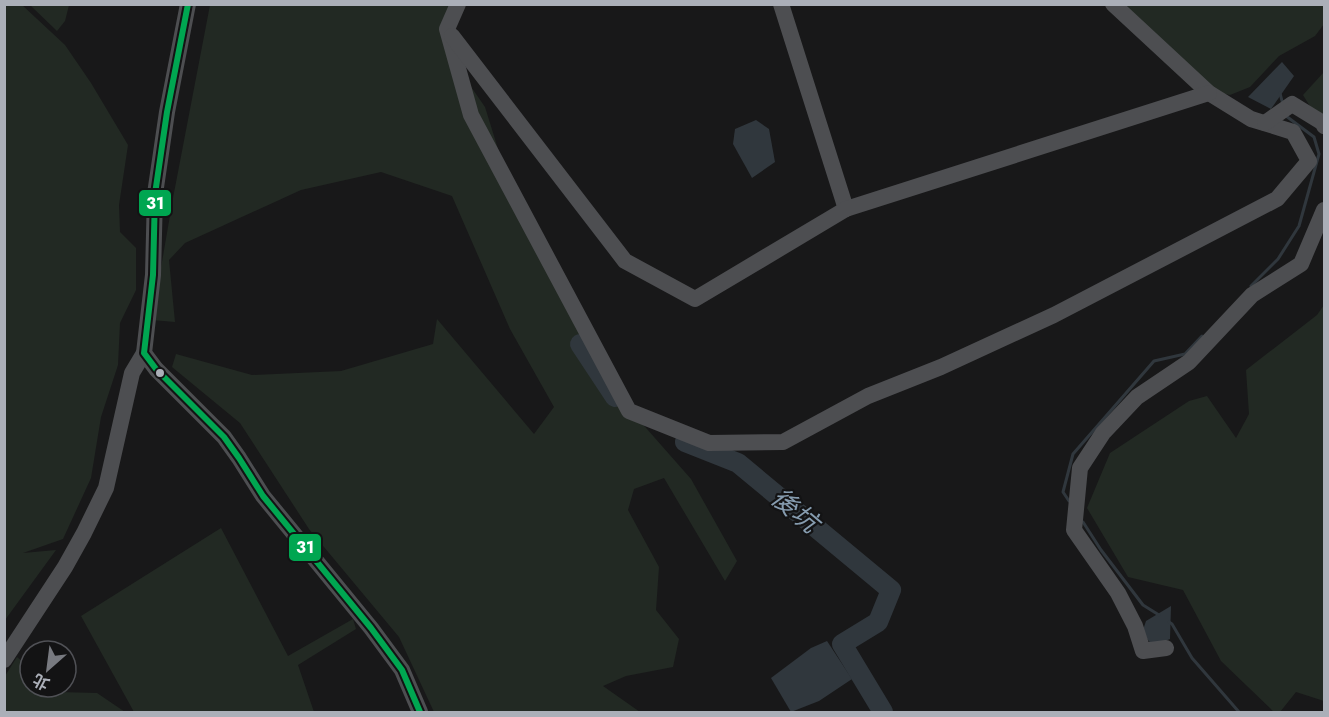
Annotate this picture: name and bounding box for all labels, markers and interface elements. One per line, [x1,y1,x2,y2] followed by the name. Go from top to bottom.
[138,189,172,217] line badge: 31
[146,192,164,215] text: 31
[154,367,166,379] unlabelled marker
[763,479,830,544] water label: 後坑
[288,533,322,562] line badge: 31
[296,536,314,559] text: 31
[18,639,78,699] north arrow
[29,668,54,696] text: 北

